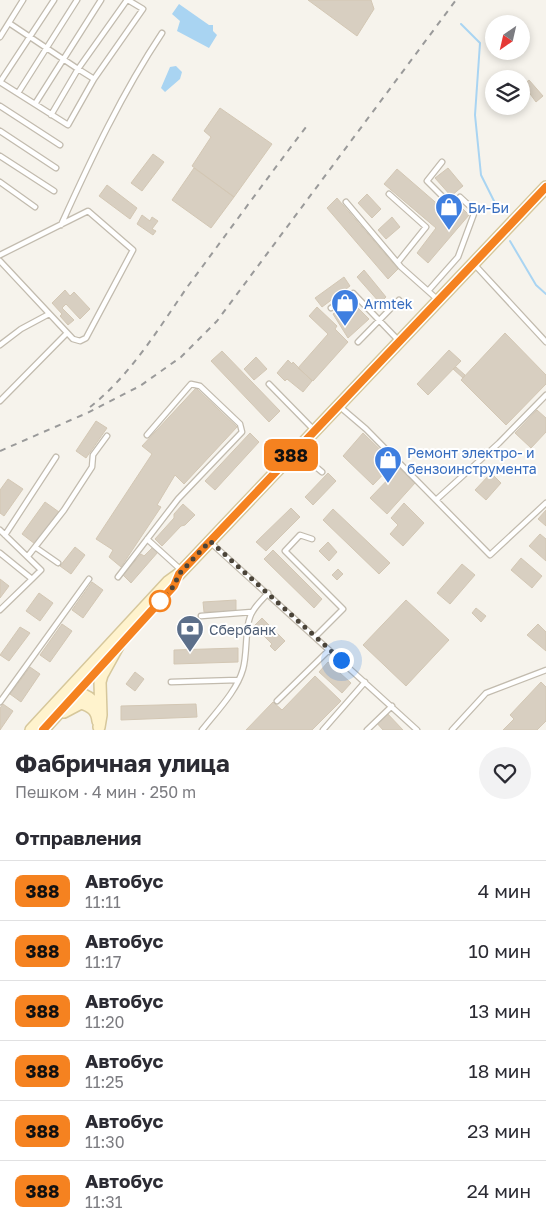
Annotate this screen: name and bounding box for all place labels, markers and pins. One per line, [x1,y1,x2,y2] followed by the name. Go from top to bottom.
[434,192,464,231] shop icon: Би-Би
[468,199,509,216] place label: Би-Би
[330,288,360,327] shop icon: Armtek
[364,295,413,312] place label: Armtek
[407,444,537,477] place label: Ремонт электро- и бензоинструмента
[373,445,403,484] shop icon: Ремонт электро- и бензоинструмента
[149,590,171,612] unlabelled marker
[175,614,205,653] bank icon: Сбербанк
[209,621,276,638] place label: Сбербанк

